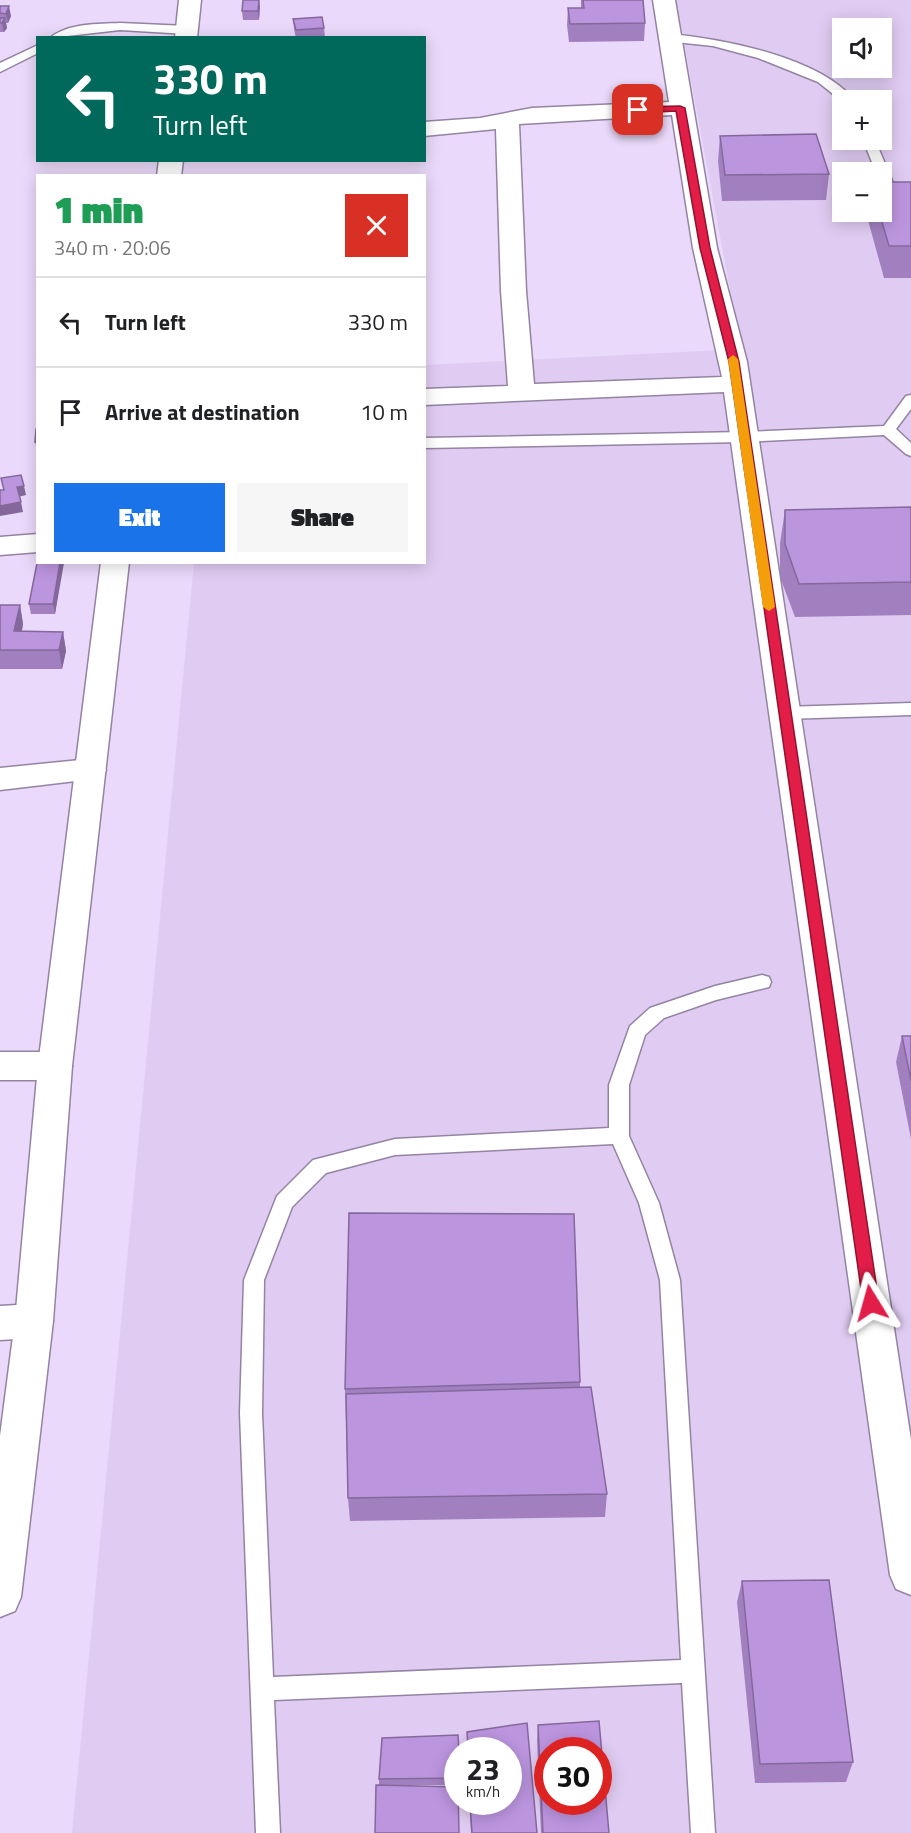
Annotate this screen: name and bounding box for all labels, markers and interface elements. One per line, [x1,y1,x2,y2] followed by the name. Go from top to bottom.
[832,18,892,222] map controls
[832,18,892,78] button: sound
[153,46,268,110] text: 330 m
[54,60,132,138] icon: left
[612,84,663,135] pin
[832,90,892,150] button: +
[621,93,654,126] icon: arrive
[153,104,247,145] text: Turn left
[832,162,892,222] button: −
[54,182,143,237] text: 1 min
[345,194,408,257] button: close
[54,232,171,263] text: 340 m · 20:06
[105,305,186,339] text: Turn left
[348,305,408,339] text: 330 m
[54,306,87,339] icon: left
[105,395,300,429] text: Arrive at destination
[360,395,408,429] text: 10 m
[54,396,87,429] icon: arrive
[54,483,225,552] button: Exit
[237,483,408,552] button: Share
[839,1271,903,1335] position arrow
[534,1737,612,1815] speed limit sign: 30
[466,1746,500,1792] text: 23
[466,1780,500,1803] text: km/h

